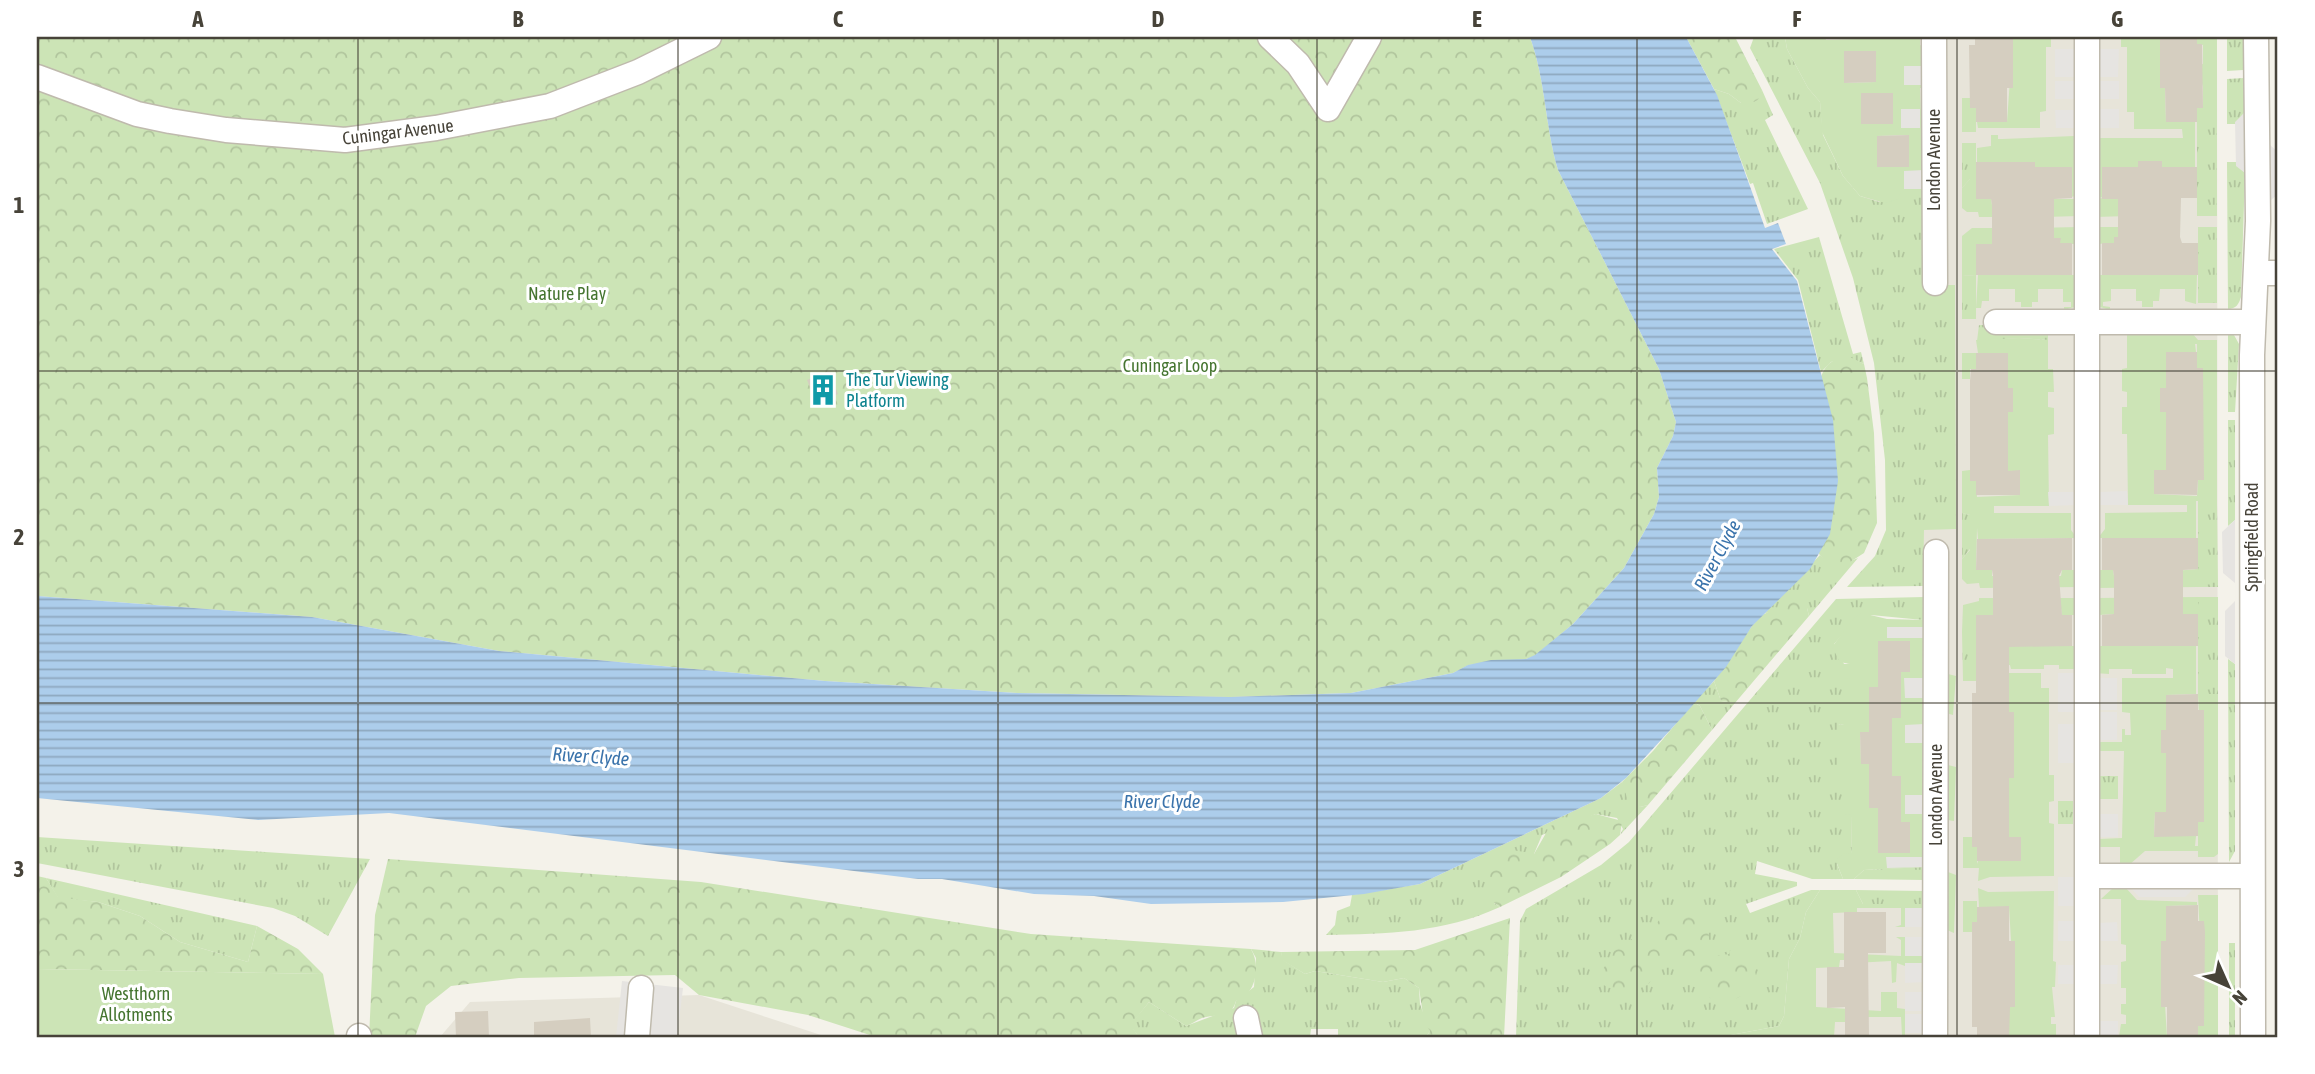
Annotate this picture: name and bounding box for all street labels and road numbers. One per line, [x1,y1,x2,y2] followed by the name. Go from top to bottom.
[1923,109,1944,211] street label: London Avenue
[341,114,455,149] street label: Cuningar Avenue
[2241,482,2262,592] street label: Springfield Road
[1925,744,1946,846] street label: London Avenue

